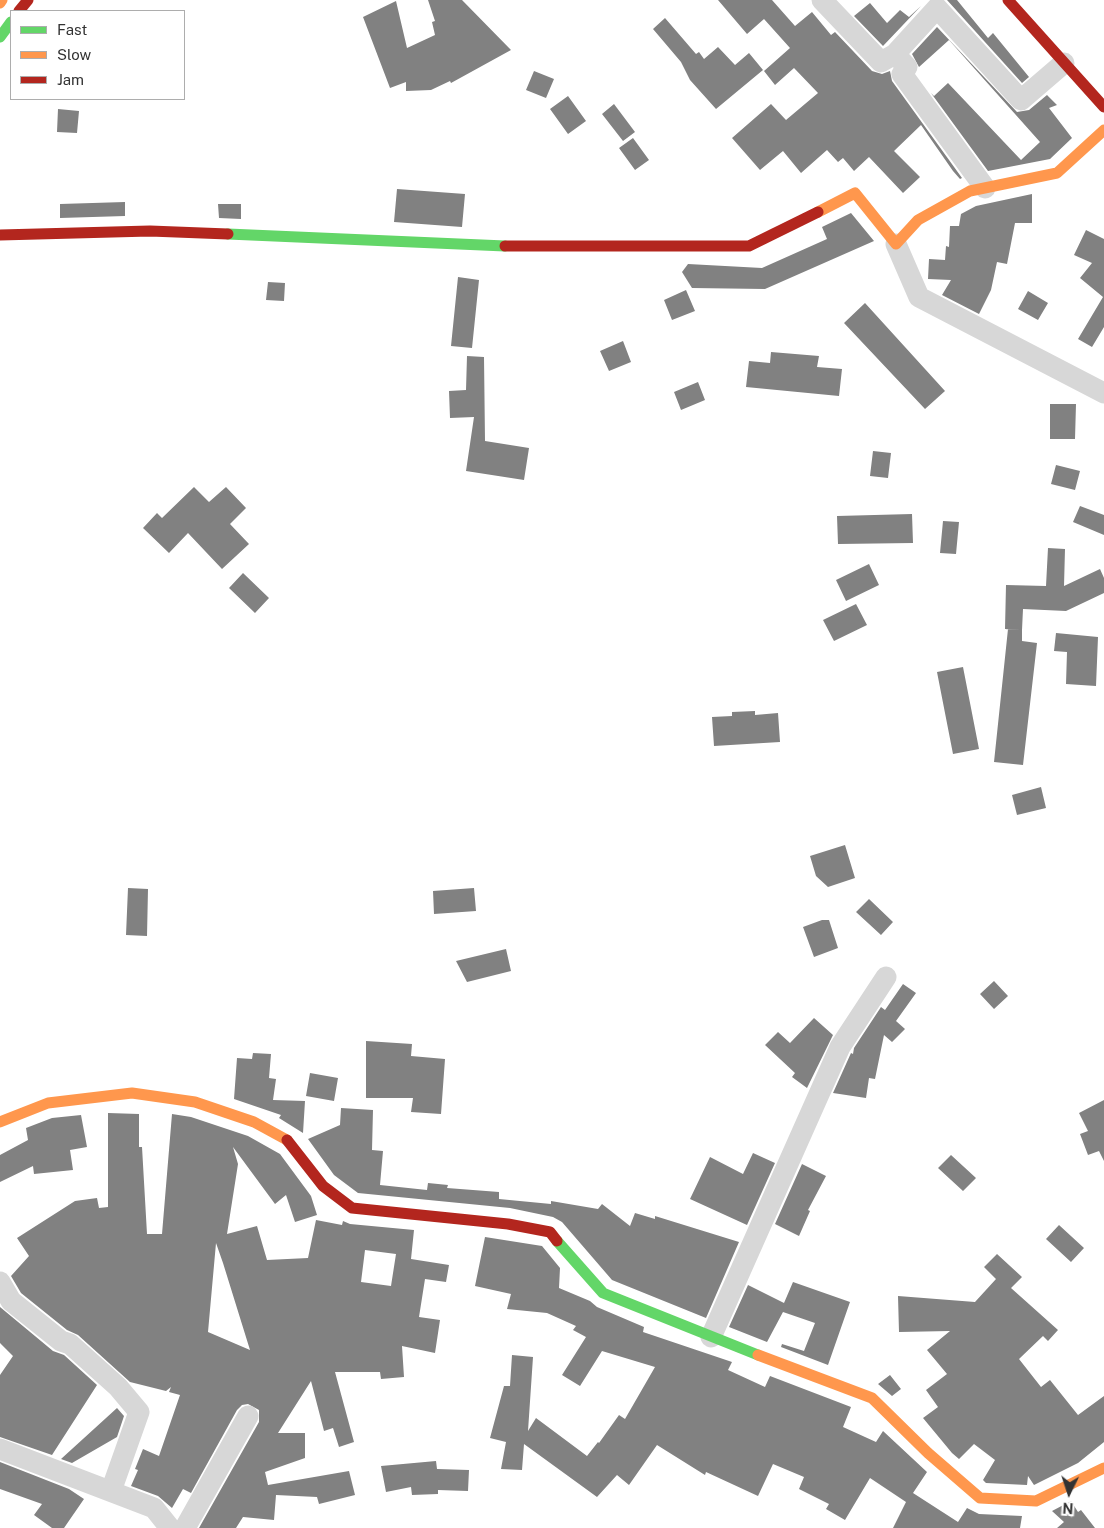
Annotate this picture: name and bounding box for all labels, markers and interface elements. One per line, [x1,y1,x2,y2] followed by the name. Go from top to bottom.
[10,10,185,100] legend
[57,21,87,38] text: Fast
[57,46,91,63] text: Slow
[57,71,84,88] text: Jam
[1044,1468,1094,1518] north arrow
[1062,1500,1074,1516] text: N

